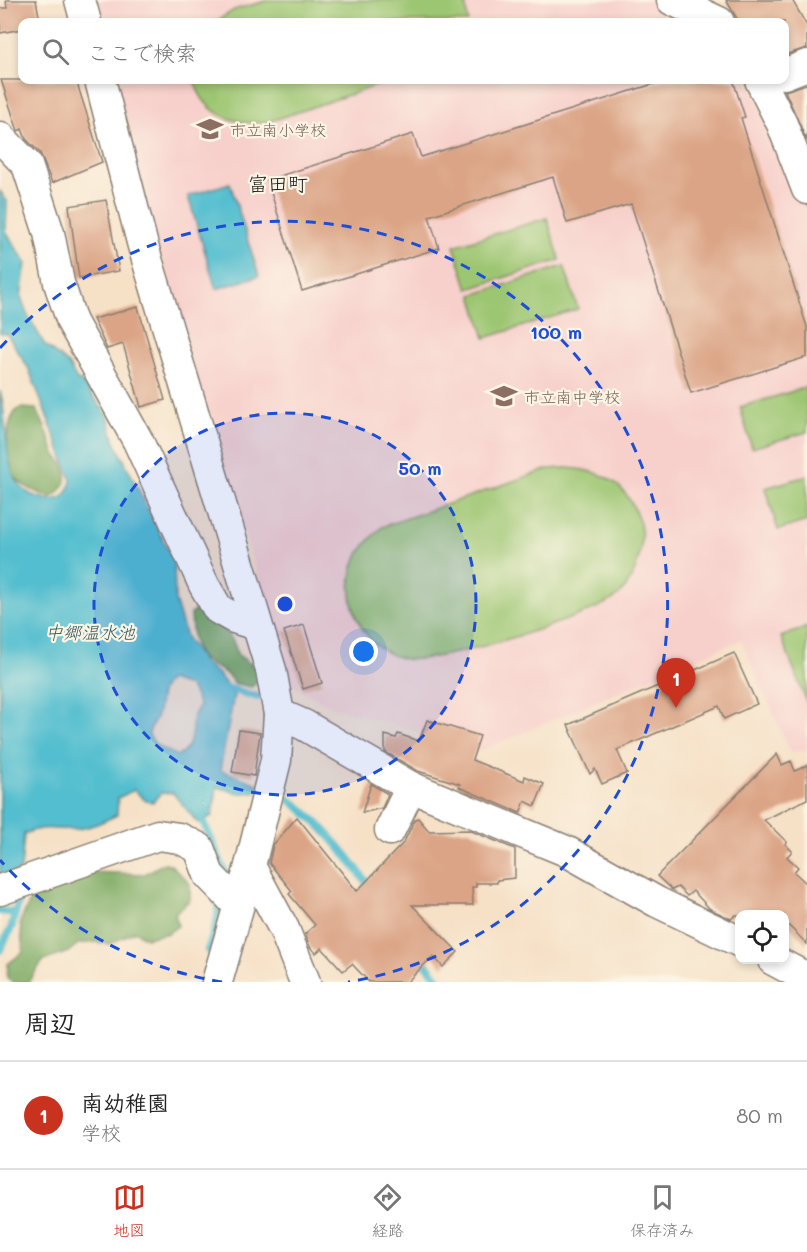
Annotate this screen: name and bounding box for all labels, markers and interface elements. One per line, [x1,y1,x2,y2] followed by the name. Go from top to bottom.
[18,18,789,84] search box
[39,35,72,68] icon: search
[87,38,197,67] text: ここで検索
[195,114,225,144] school or university icon: 市立南小学校
[230,119,326,140] place label: 市立南小学校
[248,170,308,196] district label: 富田町
[530,320,582,344] text: 100 m
[489,381,519,411] school or university icon: 市立南中学校
[524,386,620,407] place label: 市立南中学校
[399,456,441,480] text: 50 m
[275,594,295,614] centre of rings
[45,620,136,644] water label: 中郷温水池
[349,637,378,666] your location
[656,658,696,708] pin: 1
[735,910,789,964] map controls
[735,910,789,964] button: locate
[24,1006,76,1040] text: 周辺
[81,1088,169,1117] text: 南幼稚園
[39,1102,48,1128] text: 1
[736,1102,783,1128] text: 80 m
[81,1119,121,1145] text: 学校
[113,1181,146,1241] tab: 地図
[371,1181,404,1241] tab: 経路
[630,1181,694,1241] tab: 保存済み

